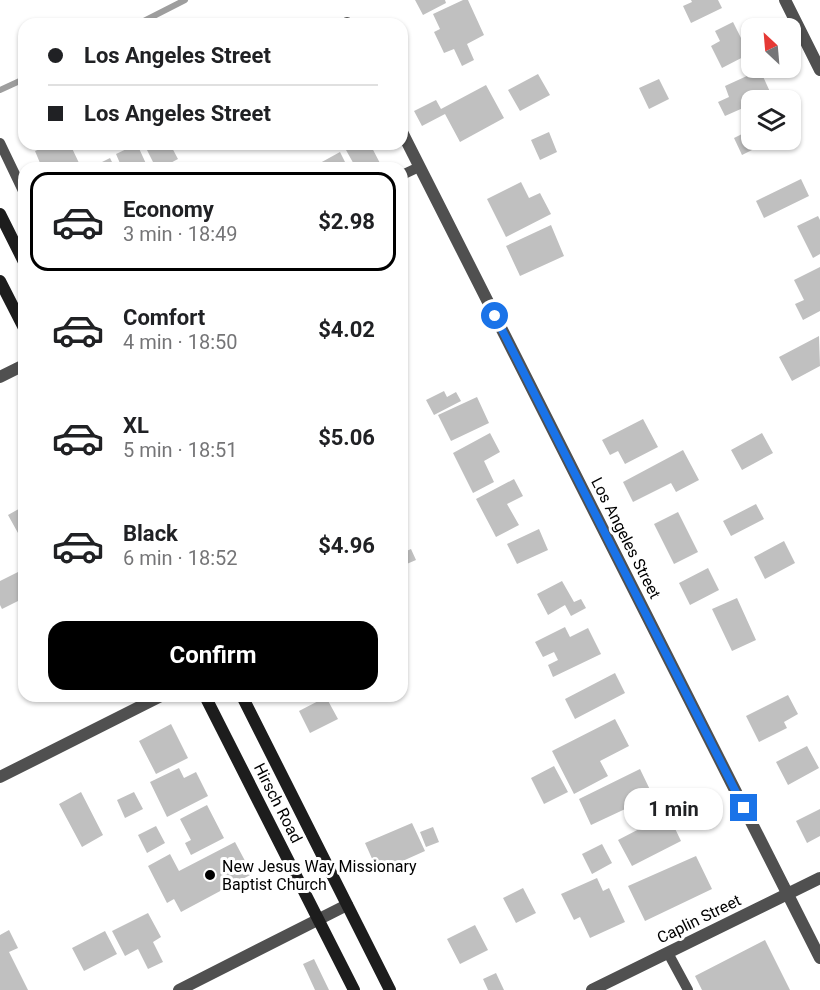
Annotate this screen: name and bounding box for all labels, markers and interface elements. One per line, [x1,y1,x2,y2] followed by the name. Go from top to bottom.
[741,18,801,78] north arrow
[741,18,801,150] map controls
[84,43,271,68] text: Los Angeles Street
[741,90,801,150] button: layers
[84,101,271,126] text: Los Angeles Street
[51,195,105,249] icon: car
[123,197,214,222] text: Economy
[318,209,375,234] text: $2.98
[123,222,238,246] text: 3 min · 18:49
[481,302,508,329] route start
[51,303,105,357] icon: car
[123,305,205,330] text: Comfort
[318,317,375,342] text: $4.02
[123,330,238,354] text: 4 min · 18:50
[51,411,105,465] icon: car
[123,413,149,438] text: XL
[318,425,375,450] text: $5.06
[123,438,238,462] text: 5 min · 18:51
[587,474,665,602] street label: Los Angeles Street
[51,519,105,573] icon: car
[123,521,178,546] text: Black
[318,533,375,558] text: $4.96
[123,546,238,570] text: 6 min · 18:52
[48,621,378,690] button: Confirm
[250,760,306,846] street label: Hirsch Road
[624,787,723,829] callout: 1 min
[730,794,757,821] route end
[648,797,699,821] text: 1 min
[222,857,417,894] place label: New Jesus Way Missionary Baptist Church
[203,868,217,882] marker: New Jesus Way Missionary Baptist Church
[654,891,744,947] street label: Caplin Street

